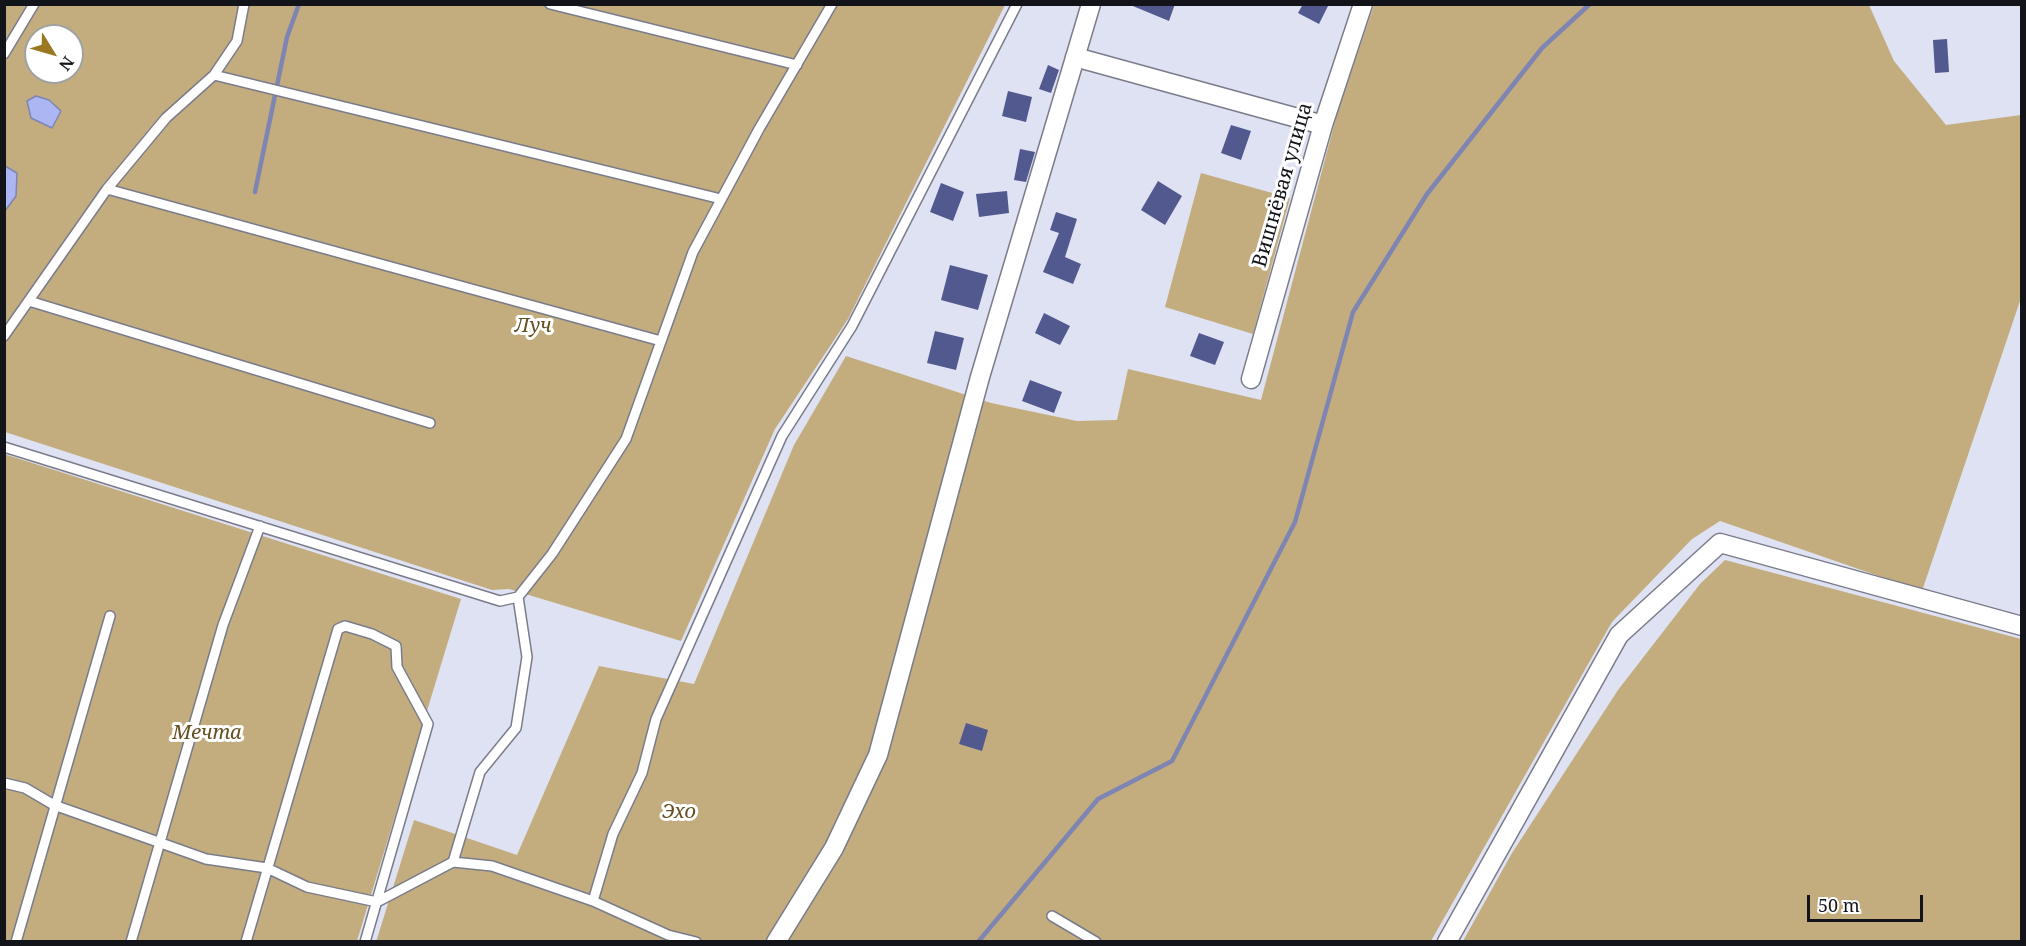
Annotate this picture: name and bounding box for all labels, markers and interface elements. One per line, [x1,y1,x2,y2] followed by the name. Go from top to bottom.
[24,24,84,84] north arrow
[54,52,79,75] text: N
[1248,100,1318,270] street label: Вишнёвая улица
[515,314,551,338] park label: Луч
[172,721,242,745] park label: Мечта
[662,800,696,824] park label: Эхо
[1810,883,1926,921] scale bar
[1818,893,1860,917] text: 50 m

